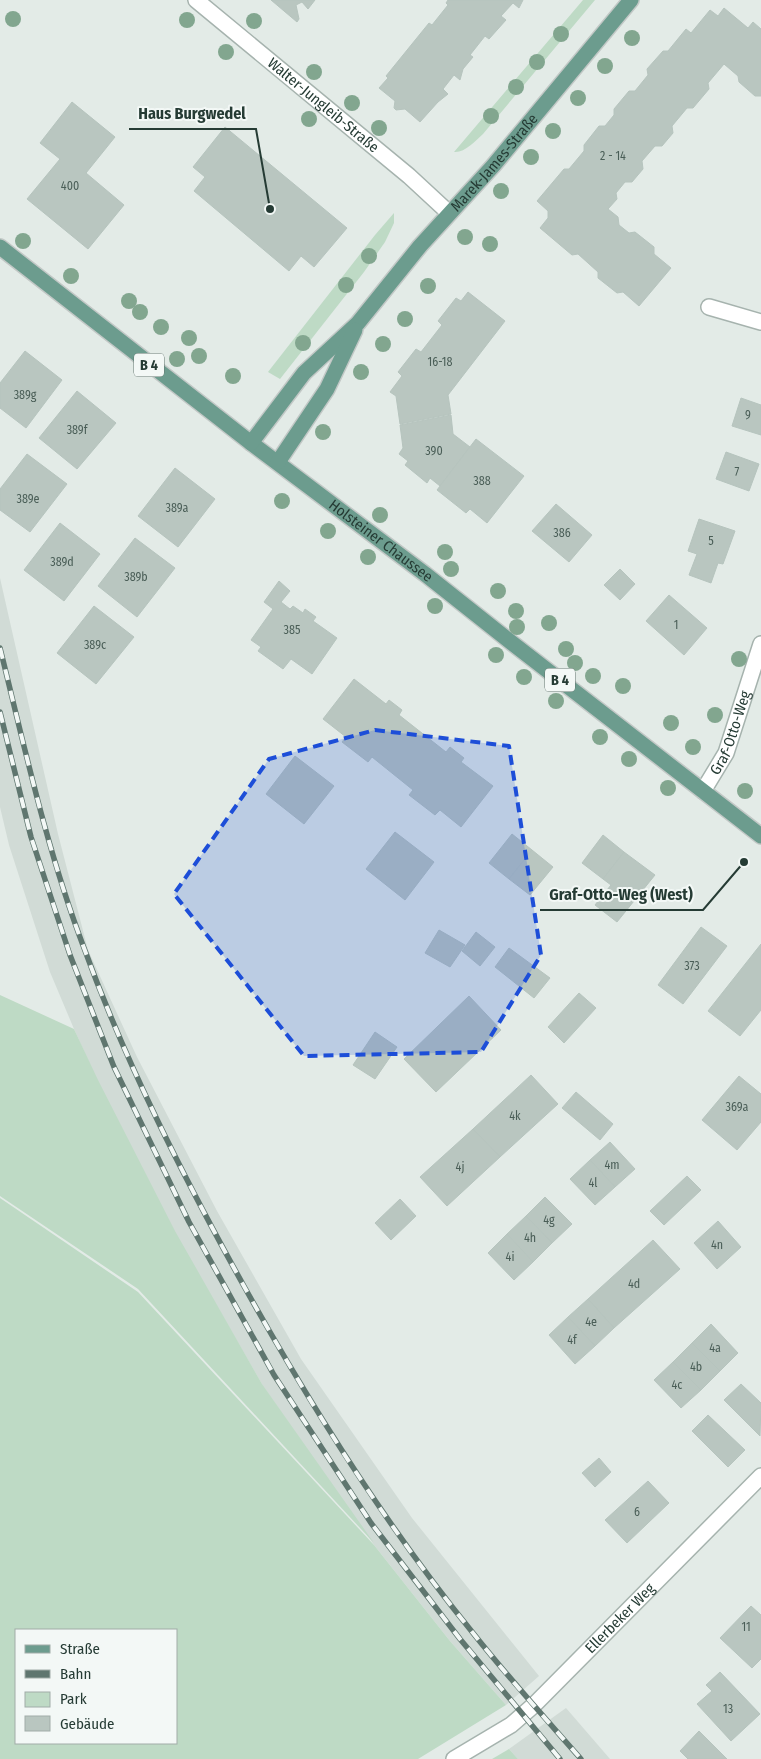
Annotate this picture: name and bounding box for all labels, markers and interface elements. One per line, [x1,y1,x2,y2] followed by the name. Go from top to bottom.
[264,54,383,156] street label: Walter-Jungleib-Straße
[129,98,256,129] callout: Haus Burgwedel
[138,104,246,123] text: Haus Burgwedel
[447,110,542,215] street label: Marek-James-Straße
[600,149,626,163] house number: 2 - 14
[61,179,79,193] house number: 400
[134,354,164,376] road number: B 4
[428,355,452,369] house number: 16-18
[14,388,37,402] house number: 389g
[745,408,751,422] house number: 9
[67,423,89,437] house number: 389f
[425,444,443,458] house number: 390
[735,465,740,479] house number: 7
[473,474,491,488] house number: 388
[16,492,40,506] house number: 389e
[325,496,436,586] street label: Holsteiner Chaussee
[166,501,189,515] house number: 389a
[553,526,571,540] house number: 386
[708,534,714,548] house number: 5
[50,555,74,569] house number: 389d
[124,570,148,584] house number: 389b
[674,618,678,632] house number: 1
[284,623,301,637] house number: 385
[84,638,106,652] house number: 389c
[545,668,575,692] road number: B 4
[706,688,754,778] street label: Graf-Otto-Weg
[540,879,703,910] callout: Graf-Otto-Weg (West)
[549,885,693,904] text: Graf-Otto-Weg (West)
[684,959,700,973] house number: 373
[726,1100,749,1114] house number: 369a
[509,1109,521,1123] house number: 4k
[604,1158,620,1172] house number: 4m
[456,1160,464,1174] house number: 4j
[589,1176,597,1190] house number: 4l
[543,1213,555,1227] house number: 4g
[524,1231,536,1245] house number: 4h
[711,1238,723,1252] house number: 4n
[506,1250,514,1264] house number: 4i
[628,1277,640,1291] house number: 4d
[585,1315,597,1329] house number: 4e
[567,1333,578,1347] house number: 4f
[709,1341,721,1355] house number: 4a
[690,1360,702,1374] house number: 4b
[672,1378,682,1392] house number: 4c
[634,1505,640,1519] house number: 6
[581,1579,659,1657] street label: Ellerbeker Weg
[741,1620,751,1634] house number: 11
[15,1629,178,1744] legend
[60,1640,100,1658] text: Straße
[60,1665,91,1683] text: Bahn
[60,1690,87,1708] text: Park
[723,1702,733,1716] house number: 13
[60,1715,115,1733] text: Gebäude

